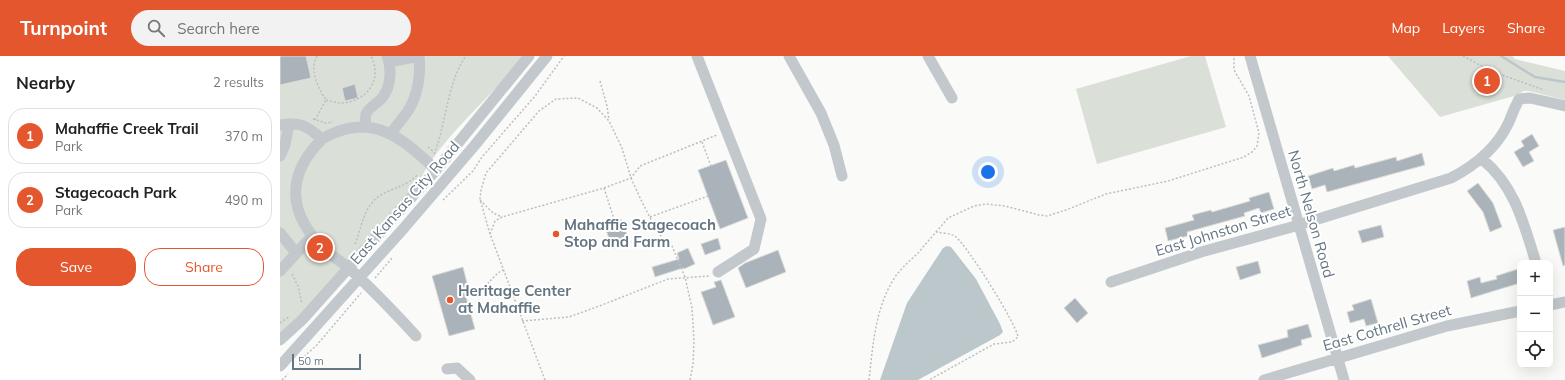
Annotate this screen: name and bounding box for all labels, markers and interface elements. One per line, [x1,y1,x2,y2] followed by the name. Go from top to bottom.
[131,10,411,46] search box
[20,16,107,40] text: Turnpoint
[145,17,167,39] icon: search
[177,19,260,38] text: Search here
[1391,19,1420,37] text: Map
[1442,19,1485,37] text: Layers
[1507,19,1545,37] text: Share
[1474,66,1500,96] pin: 1
[16,72,75,93] text: Nearby
[213,74,264,90] text: 2 results
[55,119,199,138] text: Mahaffie Creek Trail
[26,128,34,144] text: 1
[225,128,263,144] text: 370 m
[346,137,463,268] street label: East Kansas City Road
[55,138,82,154] text: Park
[1284,148,1339,280] street label: North Nelson Road
[978,162,998,182] your location
[55,183,177,202] text: Stagecoach Park
[26,192,34,208] text: 2
[225,192,263,208] text: 490 m
[1153,201,1293,260] street label: East Johnston Street
[55,202,82,218] text: Park
[564,215,716,251] place label: Mahaffie Stagecoach Stop and Farm
[551,229,561,239] marker: Mahaffie Stagecoach Stop and Farm
[307,233,333,263] pin: 2
[16,248,136,286] button: Save
[144,248,264,286] button: Share
[1517,260,1553,368] map controls
[1517,260,1553,296] button: +
[458,281,571,317] place label: Heritage Center at Mahaffie
[445,295,455,305] marker: Heritage Center at Mahaffie
[1517,296,1553,332] button: −
[1321,300,1453,355] street label: East Cothrell Street
[1517,332,1553,368] button: locate
[292,352,361,371] scale bar
[298,354,324,368] text: 50 m

